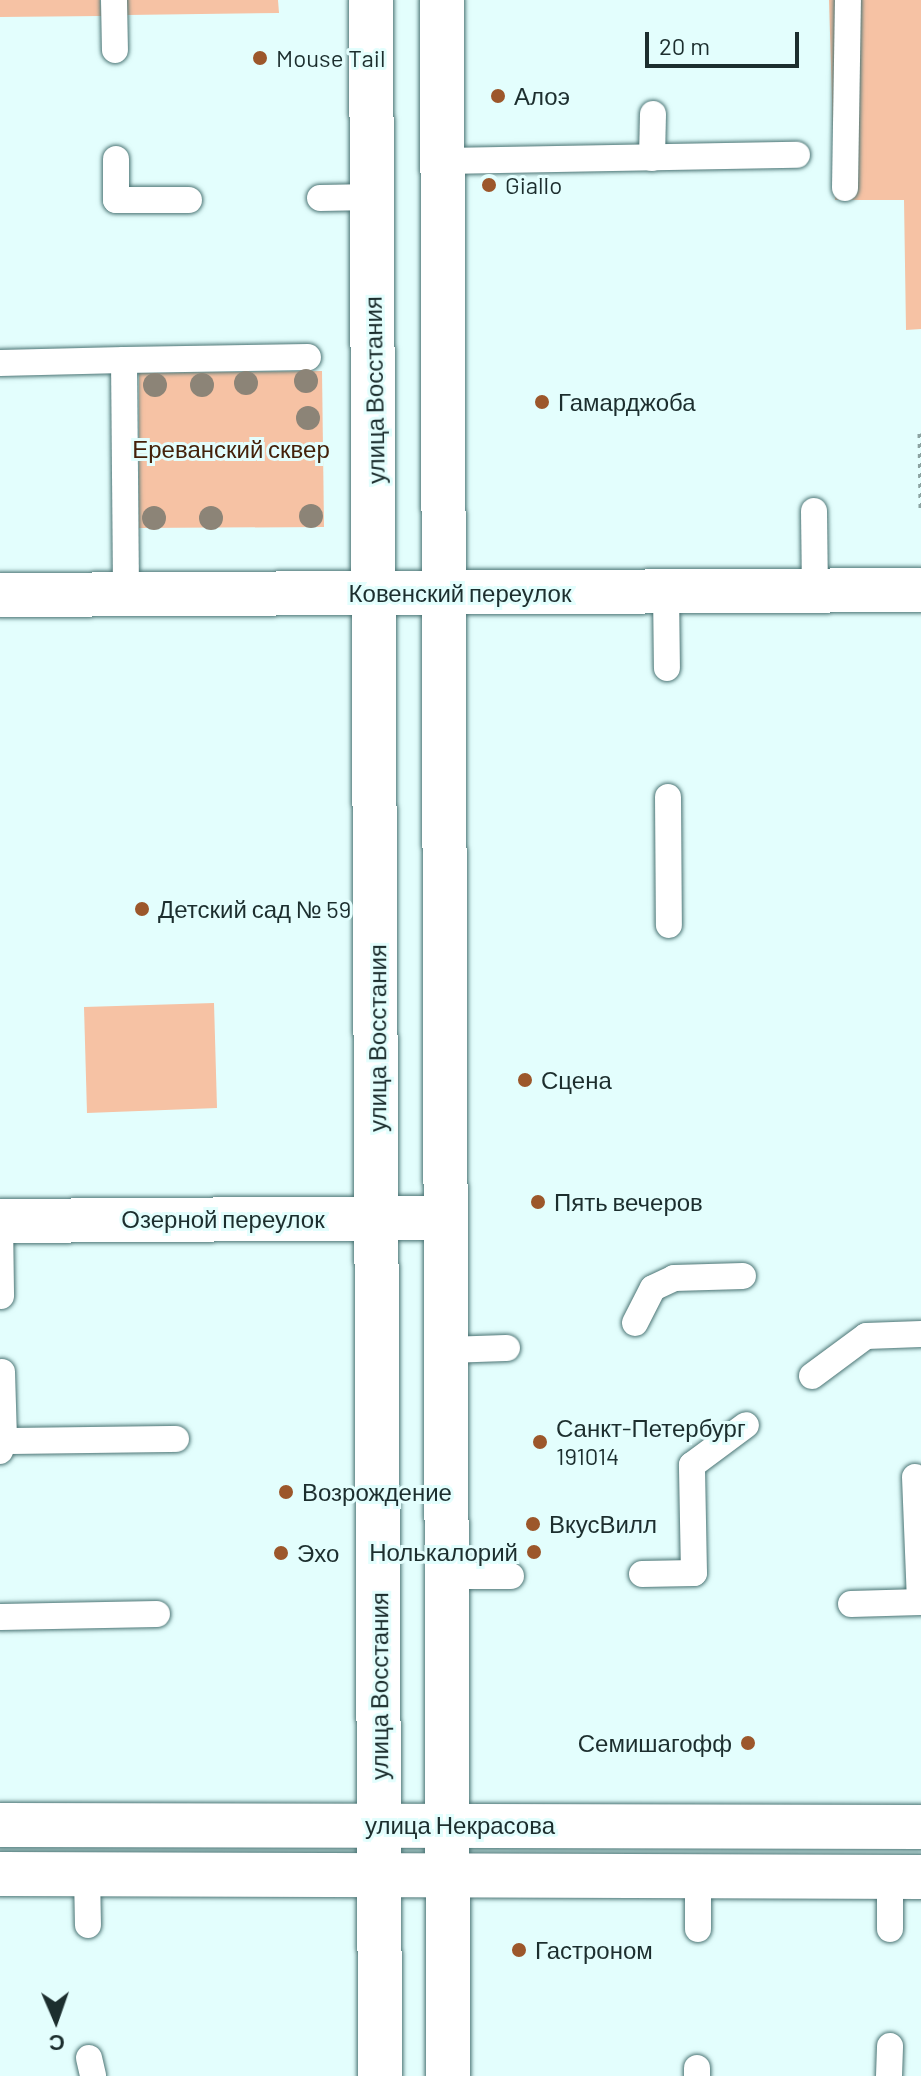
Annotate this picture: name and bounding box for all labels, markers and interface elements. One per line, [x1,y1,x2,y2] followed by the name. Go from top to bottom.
[649,16,803,66] scale bar
[659,31,710,60] text: 20 m
[276,44,385,72] place label: Mouse Tail
[251,49,269,67] marker: Mouse Tail
[514,82,570,110] place label: Алоэ
[489,87,507,105] marker: Алоэ
[505,171,562,199] place label: Giallo
[480,176,498,194] marker: Giallo
[358,296,390,484] street label: улица Восстания
[558,388,696,416] place label: Гамарджоба
[533,393,551,411] marker: Гамарджоба
[132,435,330,463] park label: Ереванский сквер
[349,579,571,607] street label: Ковенский переулок
[158,895,351,923] place label: Детский сад № 59
[133,900,151,918] marker: Детский сад № 59
[363,944,391,1132] street label: улица Восстания
[541,1066,612,1094] place label: Сцена
[516,1071,534,1089] marker: Сцена
[554,1188,703,1216] place label: Пять вечеров
[529,1193,547,1211] marker: Пять вечеров
[121,1205,325,1233] street label: Озерной переулок
[556,1414,746,1470] place label: Санкт-Петербург 191014
[531,1433,549,1451] marker: Санкт-Петербург 191014
[302,1478,452,1506] place label: Возрождение
[277,1483,295,1501] marker: Возрождение
[549,1510,657,1538] place label: ВкусВилл
[524,1515,542,1533] marker: ВкусВилл
[369,1538,518,1566] place label: Нолькалорий
[297,1539,339,1567] place label: Эхо
[525,1543,543,1561] marker: Нолькалорий
[272,1544,290,1562] marker: Эхо
[365,1592,393,1780] street label: улица Восстания
[578,1729,732,1757] place label: Семишагофф
[739,1734,757,1752] marker: Семишагофф
[365,1811,555,1839] street label: улица Некрасова
[535,1936,653,1964] place label: Гастроном
[510,1941,528,1959] marker: Гастроном
[16,1980,96,2060] north arrow
[48,2031,65,2057] text: С

